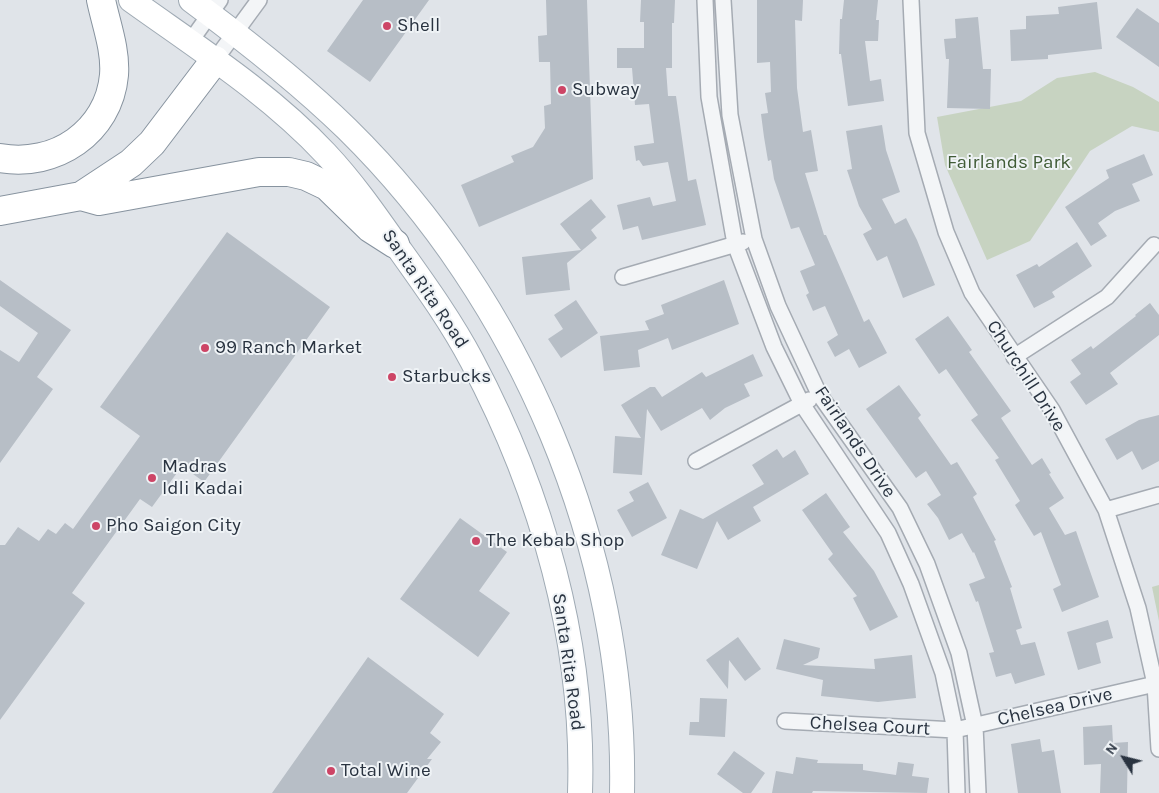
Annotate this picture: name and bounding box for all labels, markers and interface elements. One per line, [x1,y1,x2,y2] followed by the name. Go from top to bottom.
[397,15,440,37] place label: Shell
[381,20,393,32] marker: Shell
[572,79,639,101] place label: Subway
[556,84,568,96] marker: Subway
[947,152,1071,174] park label: Fairlands Park
[377,225,473,353] street label: Santa Rita Road
[982,316,1070,436] street label: Churchill Drive
[215,337,362,359] place label: 99 Ranch Market
[199,342,211,354] marker: 99 Ranch Market
[402,366,491,388] place label: Starbucks
[386,371,398,383] marker: Starbucks
[809,382,901,502] street label: Fairlands Drive
[162,456,243,500] place label: Madras Idli Kadai
[146,472,158,484] marker: Madras Idli Kadai
[106,515,241,537] place label: Pho Saigon City
[90,520,102,532] marker: Pho Saigon City
[486,530,624,552] place label: The Kebab Shop
[470,535,482,547] marker: The Kebab Shop
[547,592,589,732] street label: Santa Rita Road
[995,683,1115,731] street label: Chelsea Drive
[809,711,931,741] street label: Chelsea Court
[1099,733,1149,783] north arrow
[1102,740,1121,758] text: N
[341,760,431,782] place label: Total Wine
[325,765,337,777] marker: Total Wine

